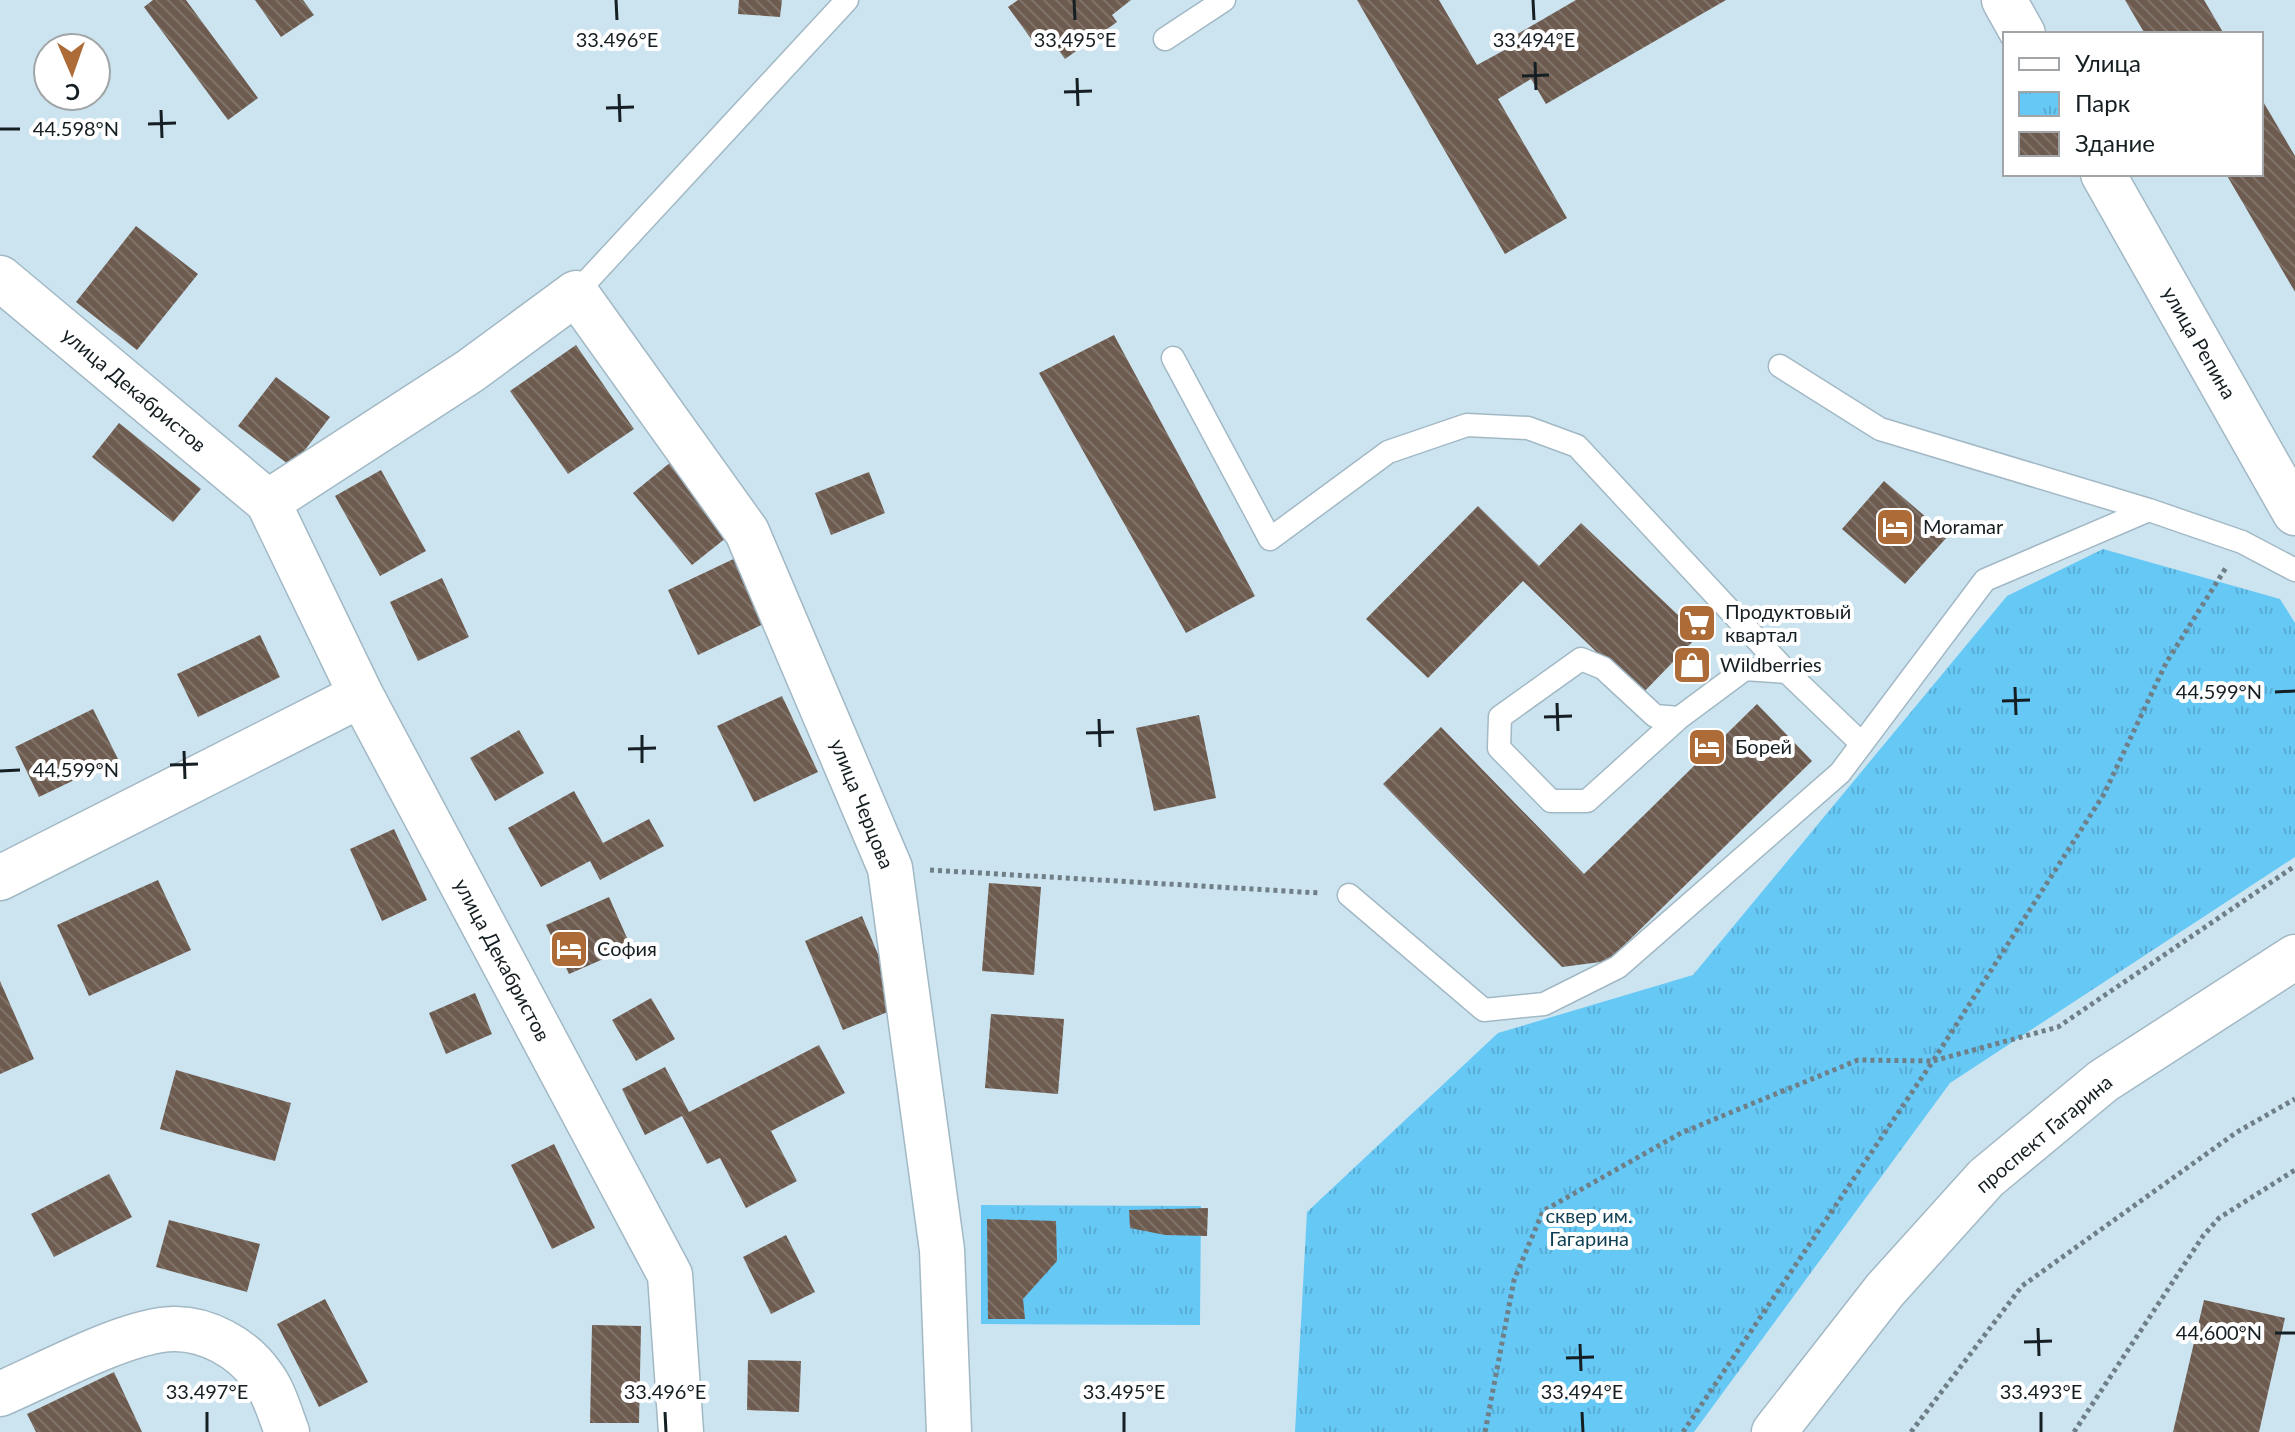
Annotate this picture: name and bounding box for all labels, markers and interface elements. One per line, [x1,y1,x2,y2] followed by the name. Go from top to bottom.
[576,27,658,51] text: 33.496°E
[1034,27,1116,51] text: 33.495°E
[1493,27,1575,51] text: 33.494°E
[32,32,112,112] north arrow
[2003,32,2263,176] legend
[2075,48,2141,77] text: Улица
[65,79,80,106] text: С
[2075,88,2131,117] text: Парк
[33,116,119,140] text: 44.598°N
[2075,128,2155,157] text: Здание
[2158,282,2242,403] street label: улица Репина
[58,322,212,457] street label: улица Декабристов
[1874,506,1916,548] hotel icon: Moramar
[1923,514,2004,538] place label: Moramar
[1725,599,1851,646] place label: Продуктовый квартал
[1676,602,1718,644] supermarket icon: Продуктовый квартал
[1671,644,1713,686] shop icon: Wildberries
[1720,652,1822,676] place label: Wildberries
[2176,679,2262,703] text: 44.599°N
[1686,726,1728,768] hotel icon: Борей
[1735,734,1792,758] place label: Борей
[826,735,900,872] street label: улица Черцова
[33,757,119,781] text: 44.599°N
[450,874,556,1045] street label: улица Декабристов
[548,928,590,970] hotel icon: София
[597,936,657,960] place label: София
[1970,1069,2116,1197] street label: проспект Гагарина
[1545,1203,1633,1250] park label: сквер им. Гагарина
[2176,1320,2262,1344] text: 44.600°N
[166,1379,248,1403] text: 33.497°E
[624,1379,706,1403] text: 33.496°E
[1083,1379,1165,1403] text: 33.495°E
[1541,1379,1623,1403] text: 33.494°E
[2000,1379,2082,1403] text: 33.493°E

